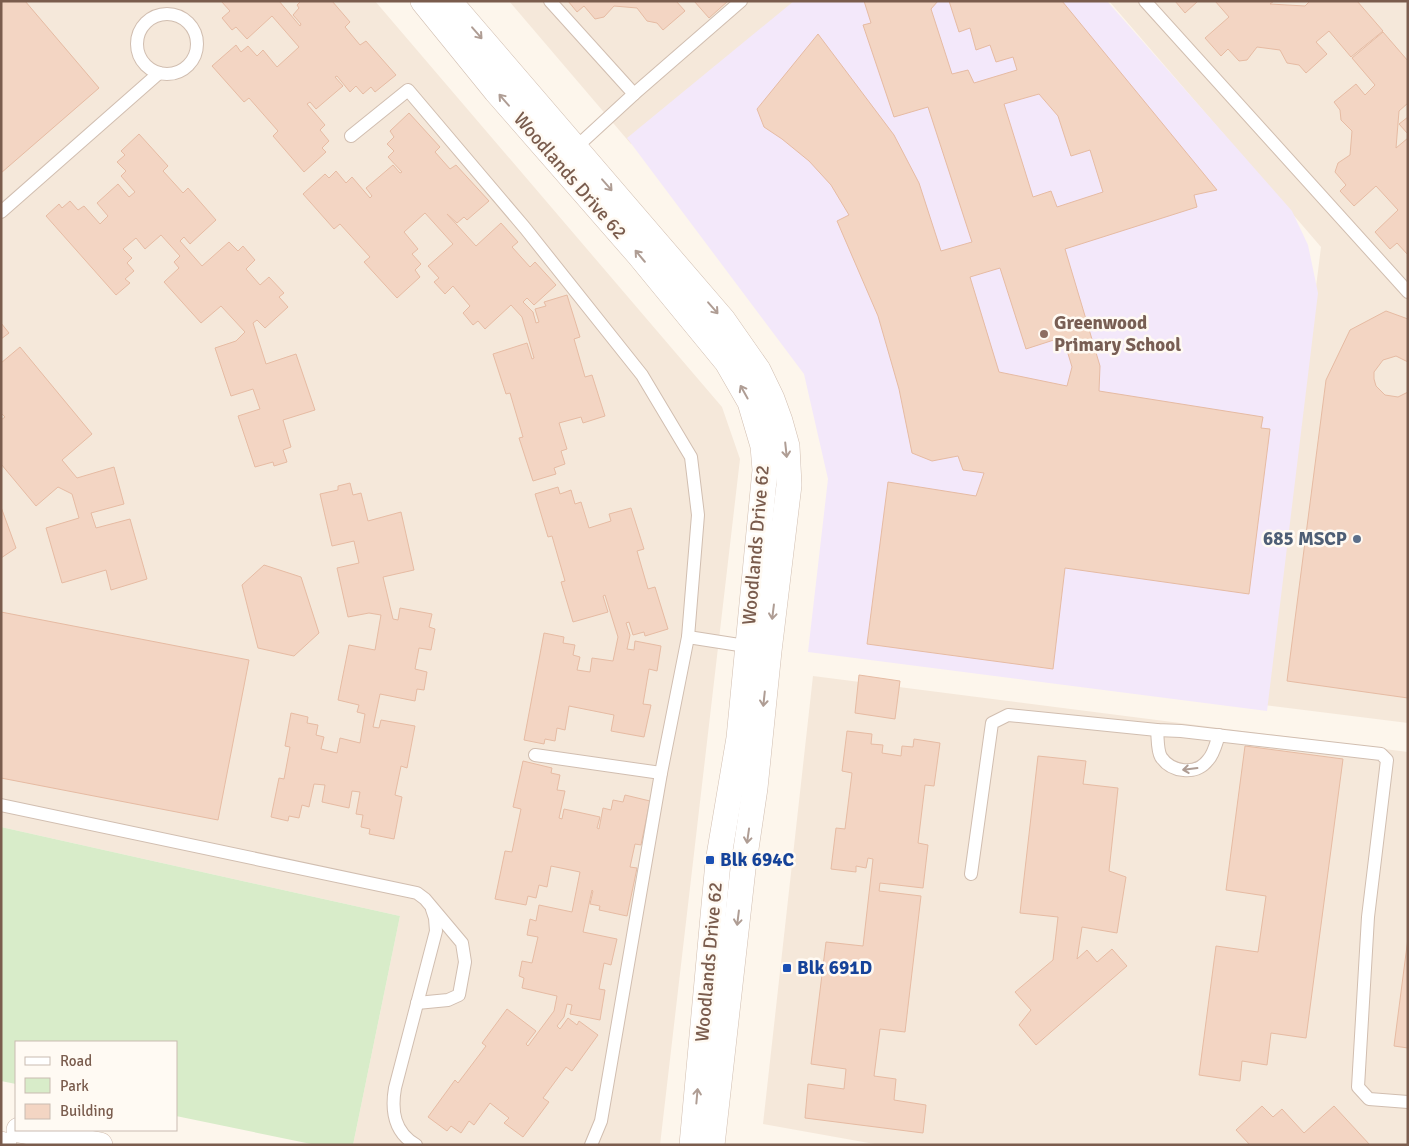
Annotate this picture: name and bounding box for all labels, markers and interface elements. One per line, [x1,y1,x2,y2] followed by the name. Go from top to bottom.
[472,27,483,40] one-way arrow
[498,93,510,106] one-way arrow
[508,108,632,244] street label: Woodlands Drive 62
[601,178,612,191] one-way arrow
[635,250,646,263] one-way arrow
[707,301,718,314] one-way arrow
[1054,311,1181,357] place label: Greenwood Primary School
[1038,328,1050,340] marker: Greenwood Primary School
[739,386,749,400] one-way arrow
[781,442,791,458] one-way arrow
[737,464,775,626] street label: Woodlands Drive 62
[1263,527,1347,551] place label: 685 MSCP
[1351,533,1363,545] marker: 685 MSCP
[768,603,778,619] one-way arrow
[759,691,769,707] one-way arrow
[1183,764,1199,774] one-way arrow
[743,828,753,844] one-way arrow
[720,848,795,872] place label: Blk 694C
[704,854,716,866] marker: Blk 694C
[690,881,728,1043] street label: Woodlands Drive 62
[733,909,743,925] one-way arrow
[797,956,872,980] place label: Blk 691D
[781,962,793,974] marker: Blk 691D
[15,1041,178,1131] legend
[60,1052,92,1070] text: Road
[60,1077,89,1095] text: Park
[692,1088,701,1104] one-way arrow
[60,1102,114,1120] text: Building

